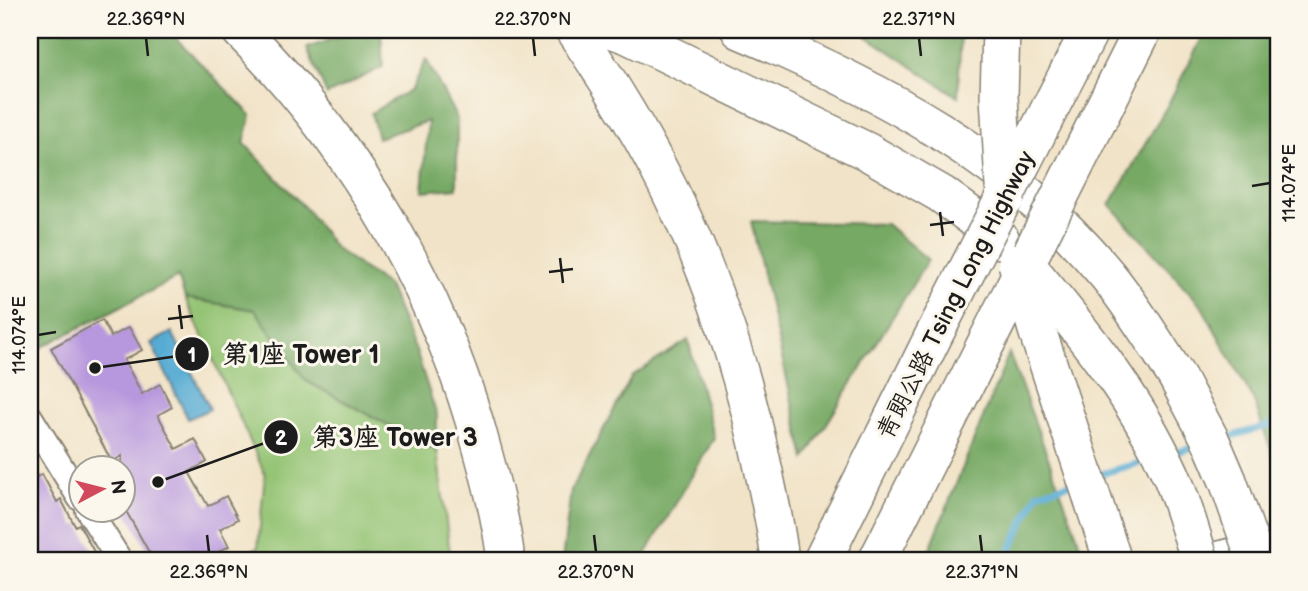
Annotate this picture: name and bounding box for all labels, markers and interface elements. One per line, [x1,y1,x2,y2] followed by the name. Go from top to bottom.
[106,9,186,30] text: 22.369°N
[494,9,572,30] text: 22.370°N
[882,9,956,30] text: 22.371°N
[1279,144,1300,222] text: 114.074°E
[871,146,1041,444] street label: 青朗公路 Tsing Long Highway
[9,296,30,374] text: 114.074°E
[174,331,394,378] callout: 第1座 Tower 1
[223,340,379,371] text: 第1座 Tower 1
[188,343,196,368] text: 1
[263,414,491,461] callout: 第3座 Tower 3
[312,423,478,454] text: 第3座 Tower 3
[275,426,288,451] text: 2
[66,454,136,524] north arrow
[105,479,130,496] text: N
[169,562,249,583] text: 22.369°N
[557,562,635,583] text: 22.370°N
[945,562,1019,583] text: 22.371°N

